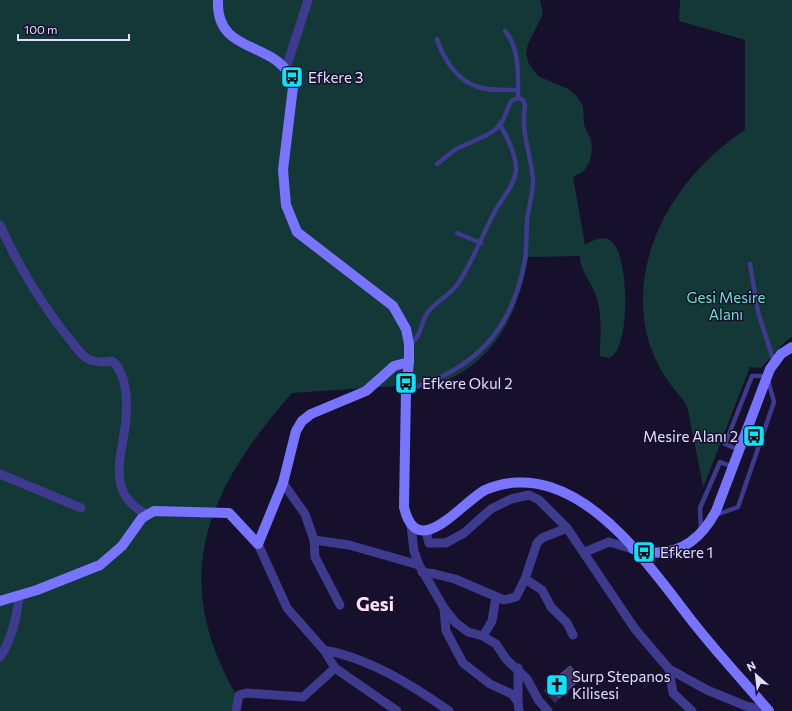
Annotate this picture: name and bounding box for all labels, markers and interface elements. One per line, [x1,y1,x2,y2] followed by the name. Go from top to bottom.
[18,16,129,42] scale bar
[24,22,58,36] text: 100 m
[279,64,305,90] bus stop icon: Efkere 3
[308,68,363,86] place label: Efkere 3
[686,288,766,323] park label: Gesi Mesire Alanı
[393,370,419,396] bus stop icon: Efkere Okul 2
[422,374,513,392] place label: Efkere Okul 2
[741,423,767,449] bus stop icon: Mesire Alanı 2
[643,427,738,445] place label: Mesire Alanı 2
[631,539,657,565] bus stop icon: Efkere 1
[660,543,713,561] place label: Efkere 1
[356,592,394,615] district label: Gesi
[736,655,776,695] north arrow
[744,658,758,673] text: N
[572,667,671,702] place label: Surp Stepanos Kilisesi
[544,672,570,698] church icon: Surp Stepanos Kilisesi

